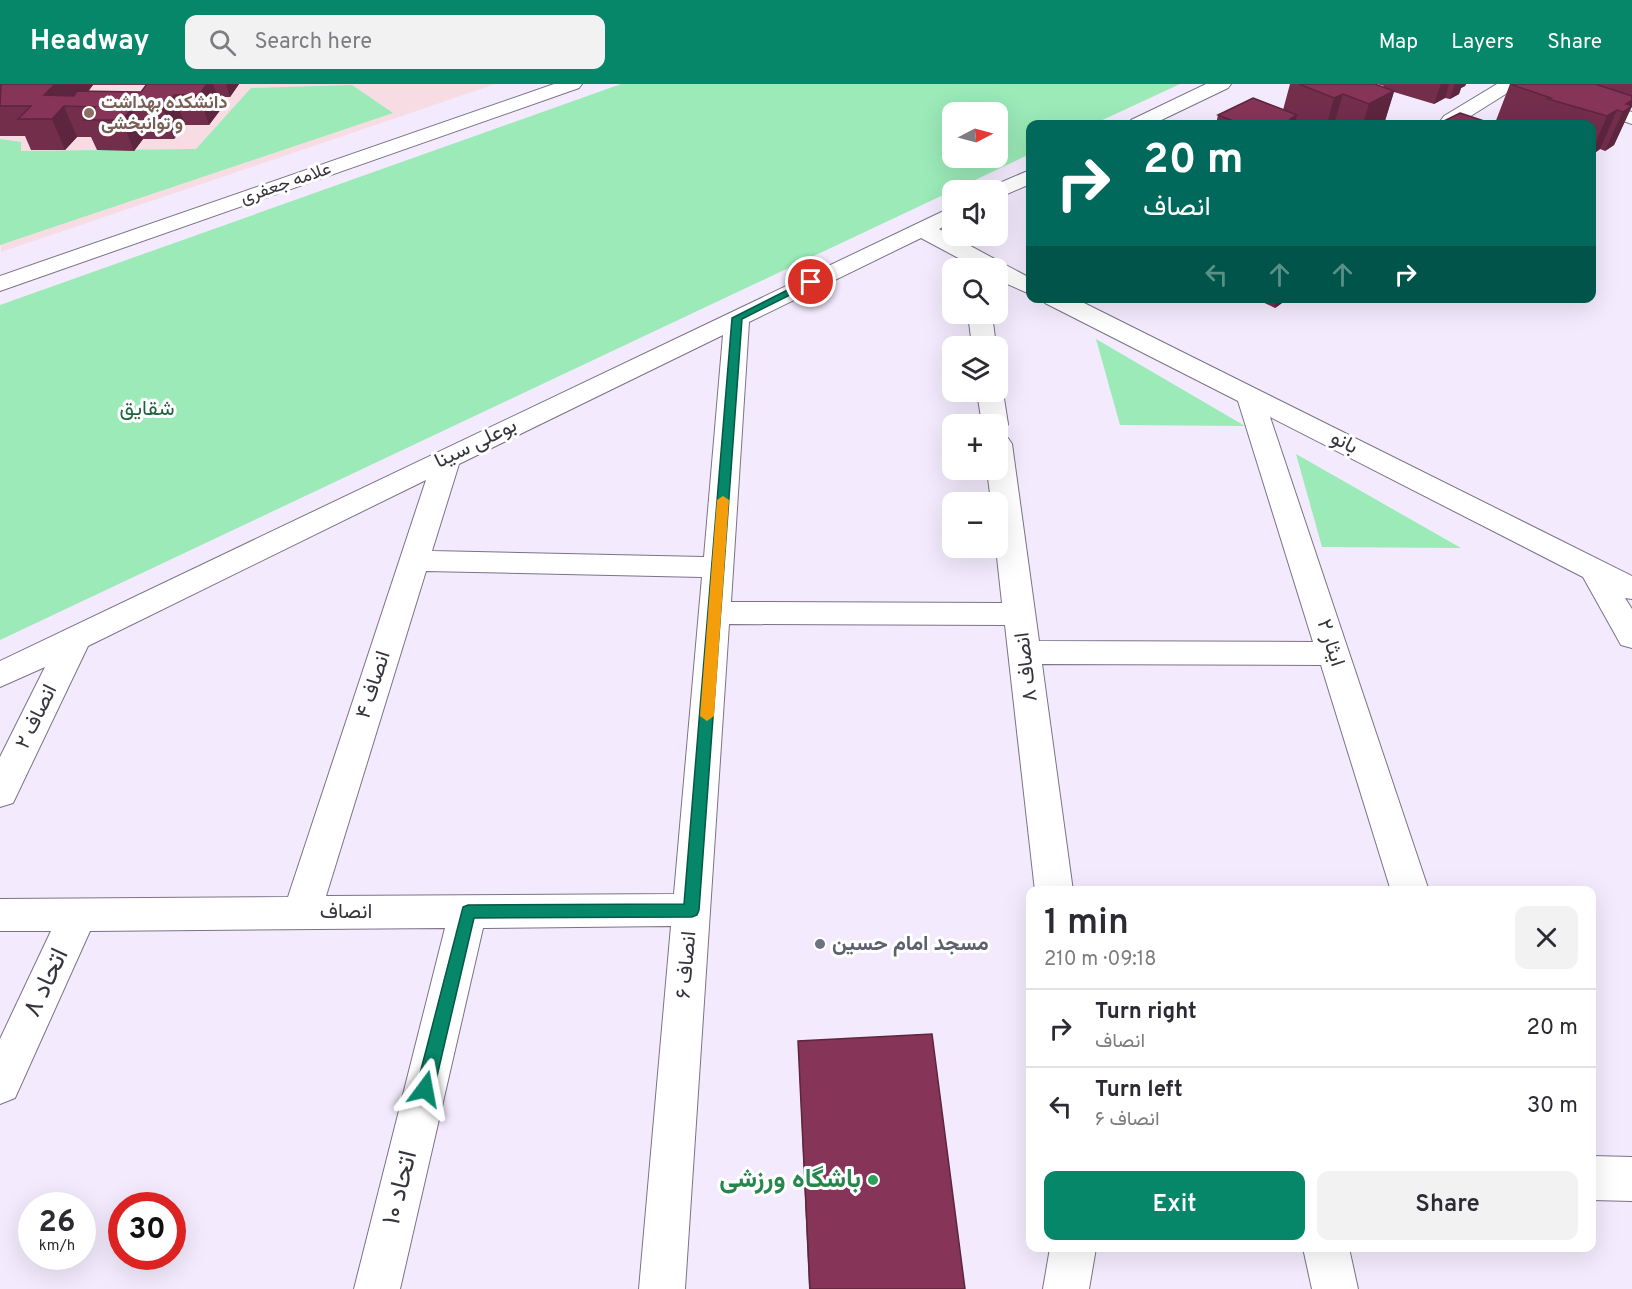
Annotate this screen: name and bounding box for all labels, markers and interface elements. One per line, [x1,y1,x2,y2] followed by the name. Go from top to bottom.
[185,15,605,69] search box
[30,24,149,60] text: Headway
[206,26,239,59] icon: search
[254,29,372,56] text: Search here
[1379,29,1418,56] text: Map
[1451,29,1514,56] text: Layers
[1547,29,1602,56] text: Share
[101,92,227,136] place label: دانشکده بهداشت و توانبخشی
[942,102,1008,168] north arrow
[942,102,1008,558] map controls
[82,106,96,120] marker: دانشکده بهداشت و توانبخشی
[1143,135,1244,188] text: 20 m
[1044,144,1122,222] icon: right
[238,158,334,210] street label: علامه جعفری
[942,180,1008,246] button: sound
[1143,191,1211,225] text: انصاف
[785,256,836,307] pin
[942,258,1008,324] button: search
[1200,258,1233,291] icon: left
[1263,258,1296,291] icon: ahead
[1326,258,1359,291] icon: ahead
[1389,258,1422,291] icon: right
[794,265,827,298] icon: arrive
[942,336,1008,402] button: layers
[119,396,175,423] park label: شقایق
[430,412,522,476] street label: بوعلی سینا
[942,414,1008,480] button: +
[1326,425,1362,461] street label: بانو
[942,492,1008,558] button: −
[1310,616,1350,670] street label: ایثار ۲
[1009,631,1045,703] street label: انصاف ۸
[350,648,398,722] street label: انصاف ۴
[10,680,64,754] street label: انصاف ۲
[320,899,372,926] street label: انصاف
[1044,901,1129,947] text: 1 min
[1515,906,1578,969] button: close
[671,930,703,1000] street label: انصاف ۶
[832,931,989,958] place label: مسجد امام حسین
[813,937,827,951] marker: مسجد امام حسین
[17,943,77,1023] street label: اتحاد ۸
[1044,947,1157,973] text: 210 m · 09:18
[1095,999,1197,1026] text: Turn right
[1044,1012,1077,1045] icon: right
[1527,1015,1578,1042] text: 20 m
[1095,1029,1145,1055] text: انصاف
[393,1057,457,1121] position arrow
[1095,1077,1183,1104] text: Turn left
[1044,1090,1077,1123] icon: left
[1527,1093,1578,1120] text: 30 m
[1095,1107,1160,1133] text: انصاف ۶
[376,1147,426,1229] street label: اتحاد ۱۰
[719,1164,861,1197] place label: باشگاه ورزشی
[1044,1171,1305,1240] button: Exit
[1317,1171,1578,1240] button: Share
[866,1173,880,1187] marker: باشگاه ورزشی
[108,1192,186,1270] speed limit sign: 30
[39,1205,75,1242] text: 26
[39,1237,75,1256] text: km/h

